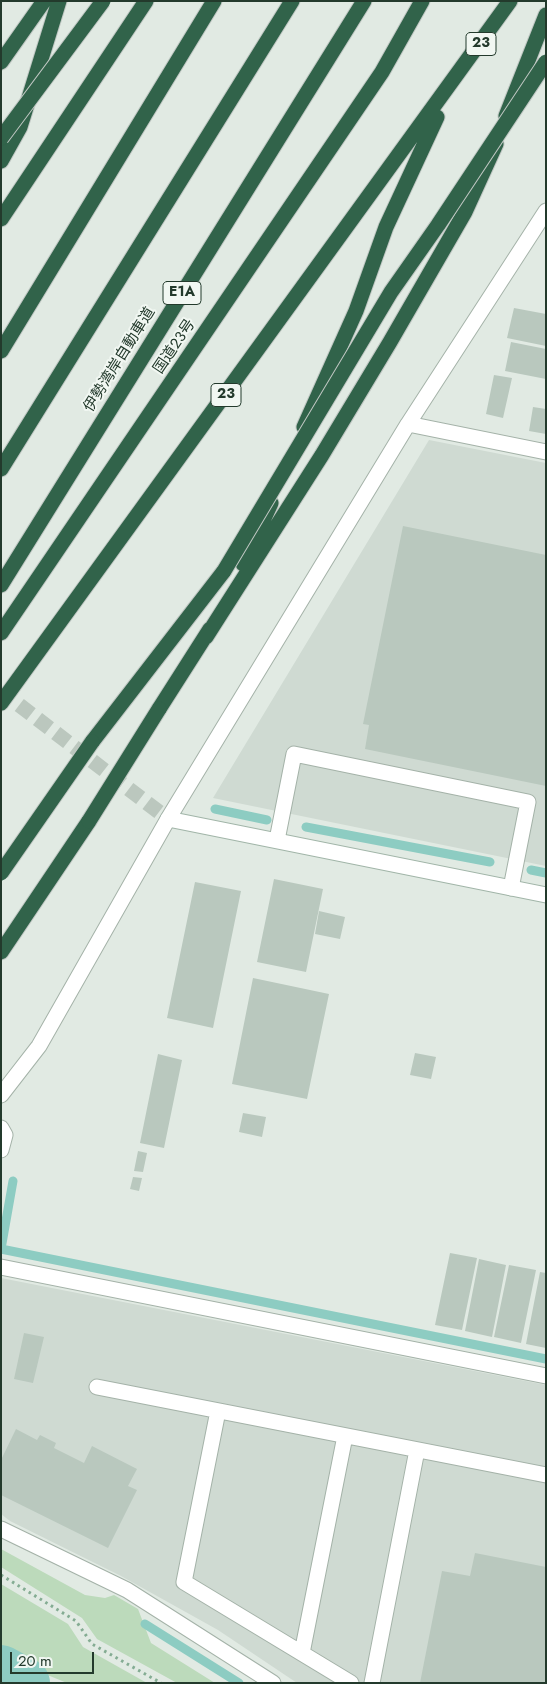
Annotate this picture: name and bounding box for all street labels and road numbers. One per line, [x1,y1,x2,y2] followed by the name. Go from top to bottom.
[466,33,496,56] road number: 23
[163,282,201,304] road number: E1A
[81,304,159,416] street label: 伊勢湾岸自動車道
[150,316,200,378] street label: 国道23号
[211,384,241,406] road number: 23

